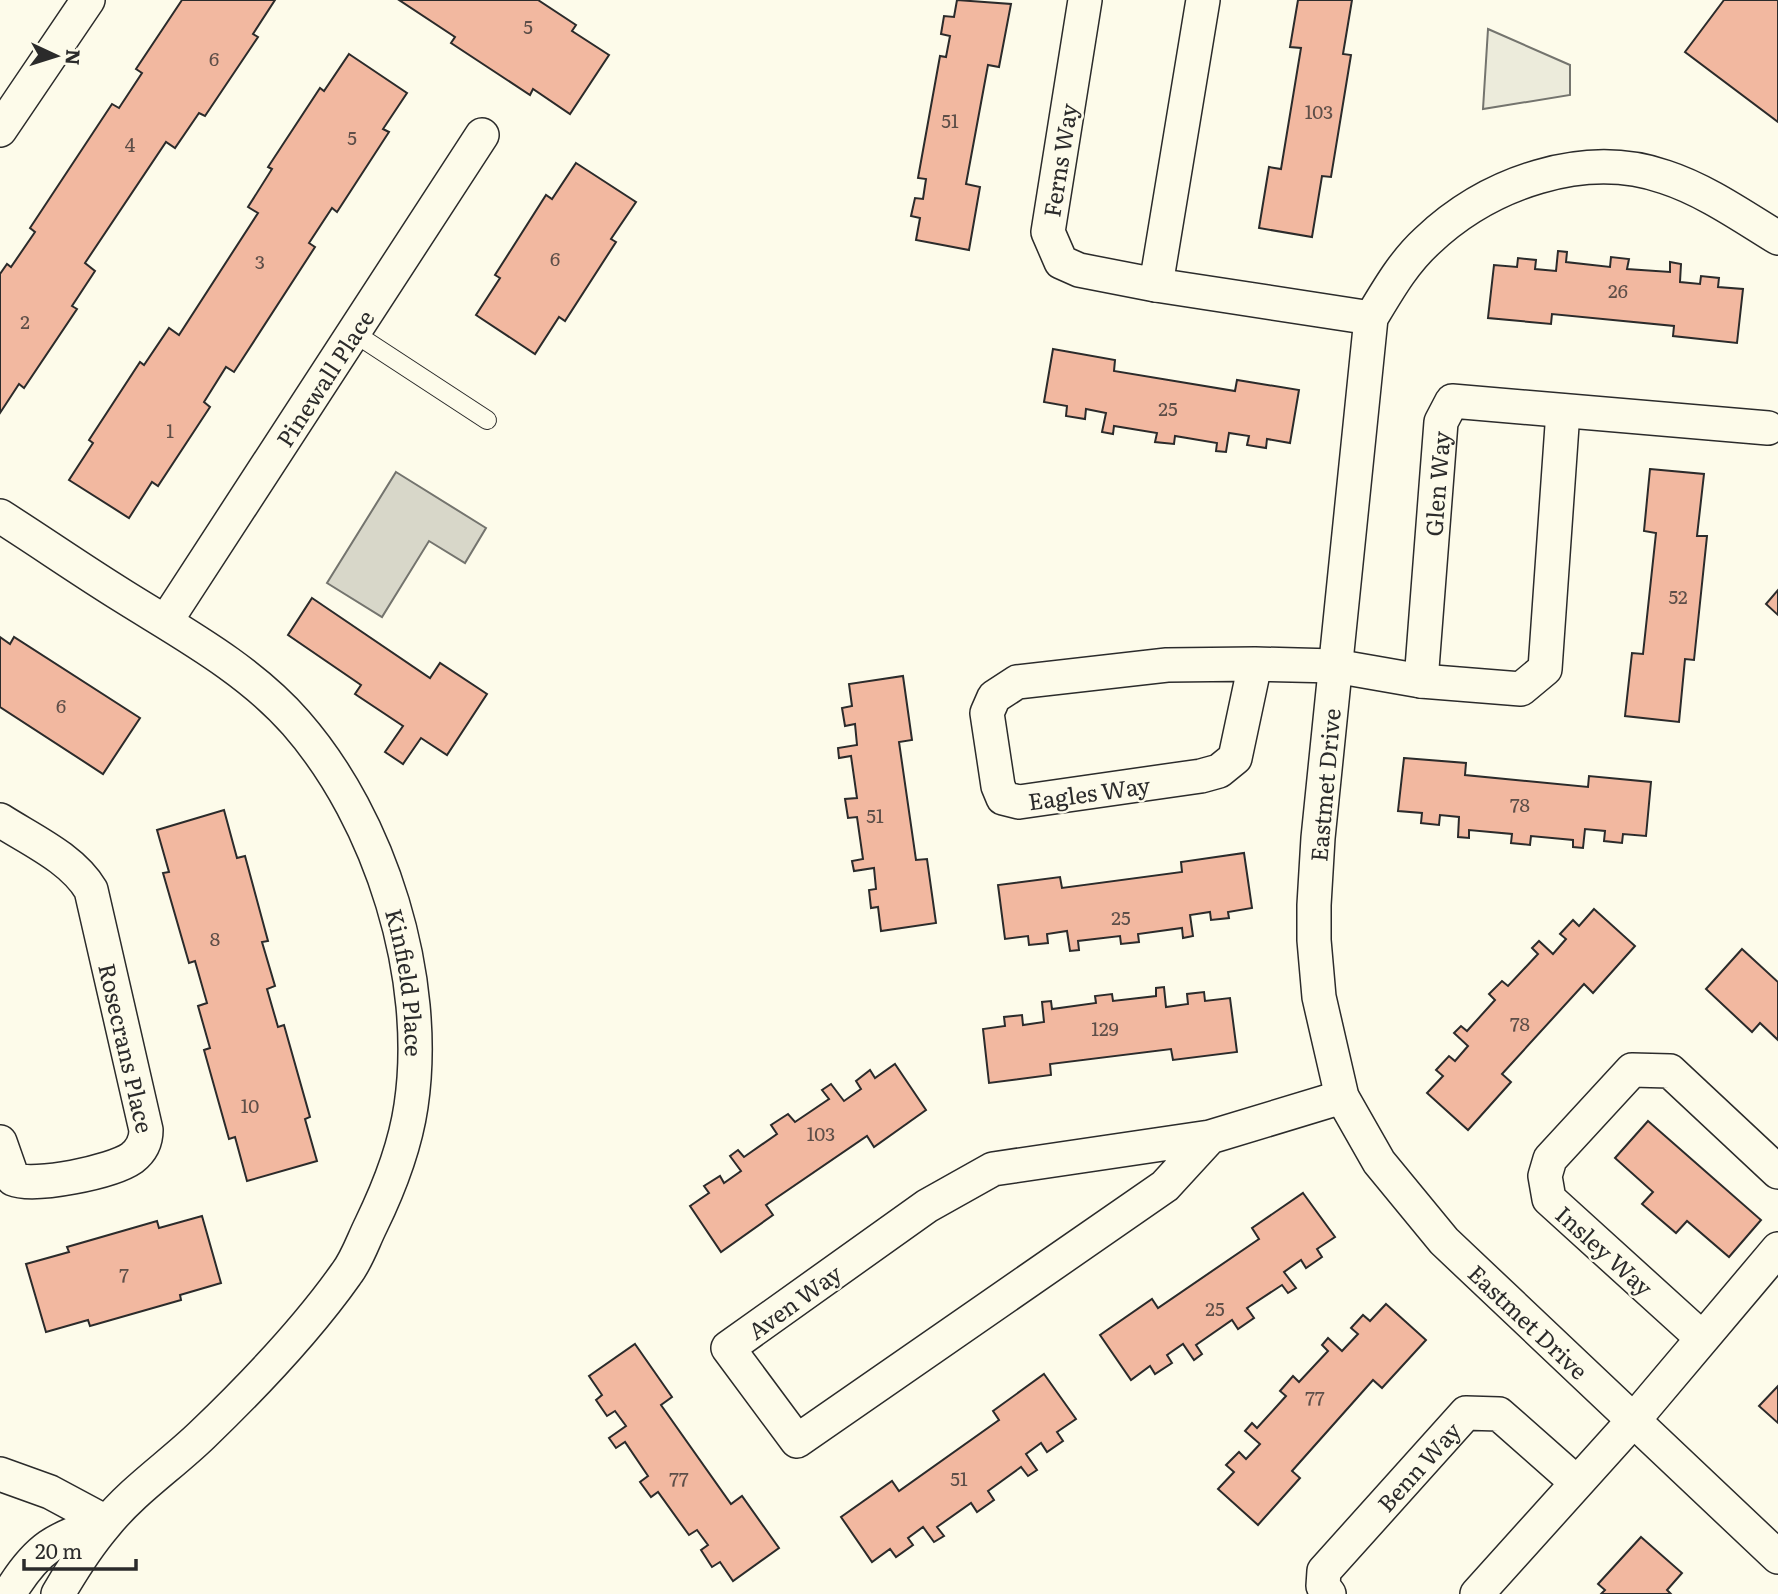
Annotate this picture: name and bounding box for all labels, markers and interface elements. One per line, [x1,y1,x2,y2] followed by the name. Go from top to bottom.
[523,12,533,40] house number: 5
[21,21,91,91] north arrow
[209,44,219,72] house number: 6
[59,48,88,66] text: N
[1305,97,1333,125] house number: 103
[1033,100,1085,219] street label: Ferns Way
[941,106,959,134] house number: 51
[347,123,357,151] house number: 5
[125,130,136,158] house number: 4
[550,244,560,272] house number: 6
[255,247,265,275] house number: 3
[1608,276,1628,304] house number: 26
[267,303,381,453] street label: Pinewall Place
[20,307,30,335] house number: 2
[1158,394,1178,422] house number: 25
[166,416,174,444] house number: 1
[1415,429,1457,537] street label: Glen Way
[1668,582,1688,610] house number: 52
[56,691,66,719] house number: 6
[1300,707,1348,863] street label: Eastmet Drive
[1026,767,1153,817] street label: Eagles Way
[1510,790,1530,818] house number: 78
[866,801,884,829] house number: 51
[1111,903,1131,931] house number: 25
[378,904,432,1057] street label: Kinfield Place
[210,924,220,952] house number: 8
[91,960,163,1136] street label: Rosecrans Place
[1510,1009,1530,1037] house number: 78
[1091,1014,1119,1042] house number: 129
[241,1091,259,1119] house number: 10
[807,1119,835,1147] house number: 103
[1549,1197,1662,1304] street label: Insley Way
[740,1255,849,1347] street label: Aven Way
[1461,1256,1596,1386] street label: Eastmet Drive
[119,1260,129,1288] house number: 7
[1205,1294,1225,1322] house number: 25
[1305,1383,1325,1411] house number: 77
[1369,1413,1468,1519] street label: Benn Way
[669,1464,689,1492] house number: 77
[950,1464,968,1492] house number: 51
[24,1528,136,1572] scale bar
[35,1534,82,1565] text: 20 m

